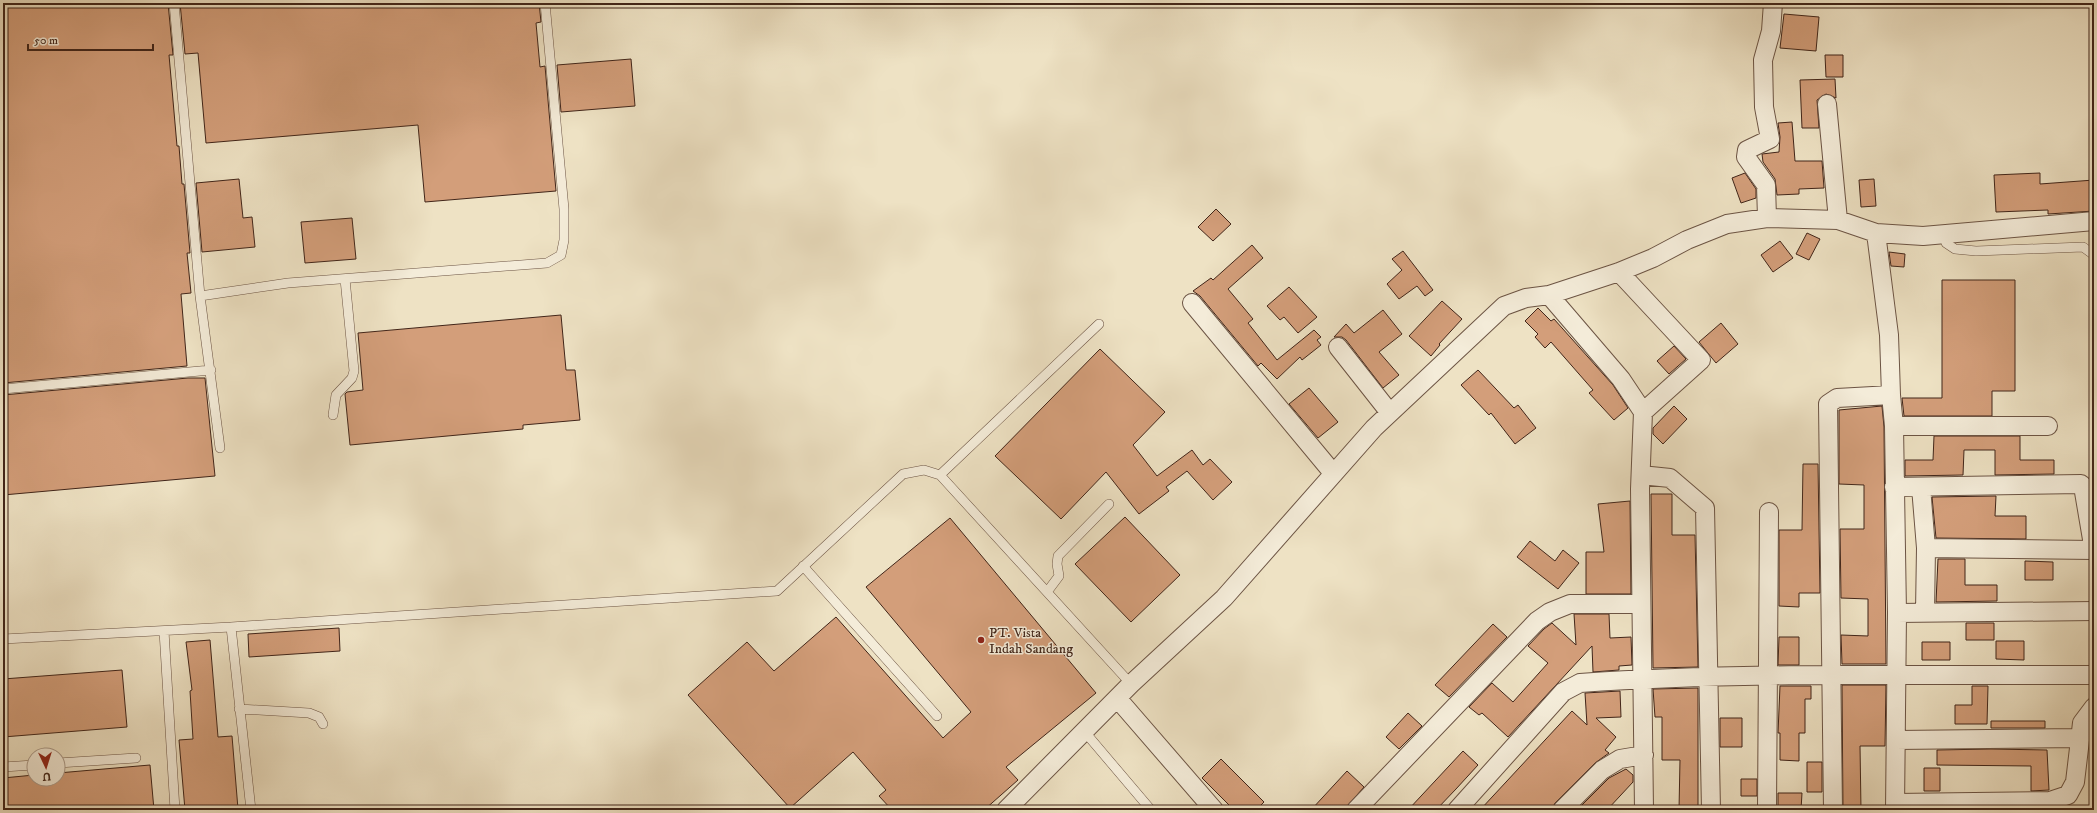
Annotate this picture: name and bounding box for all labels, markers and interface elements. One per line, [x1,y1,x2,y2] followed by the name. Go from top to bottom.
[28,26,153,52] scale bar
[34,33,58,48] text: 50 m
[989,624,1073,658] place label: PT. Vista Indah Sandang
[976,635,986,645] marker: PT. Vista Indah Sandang
[26,747,66,787] north arrow
[41,769,51,783] text: U

